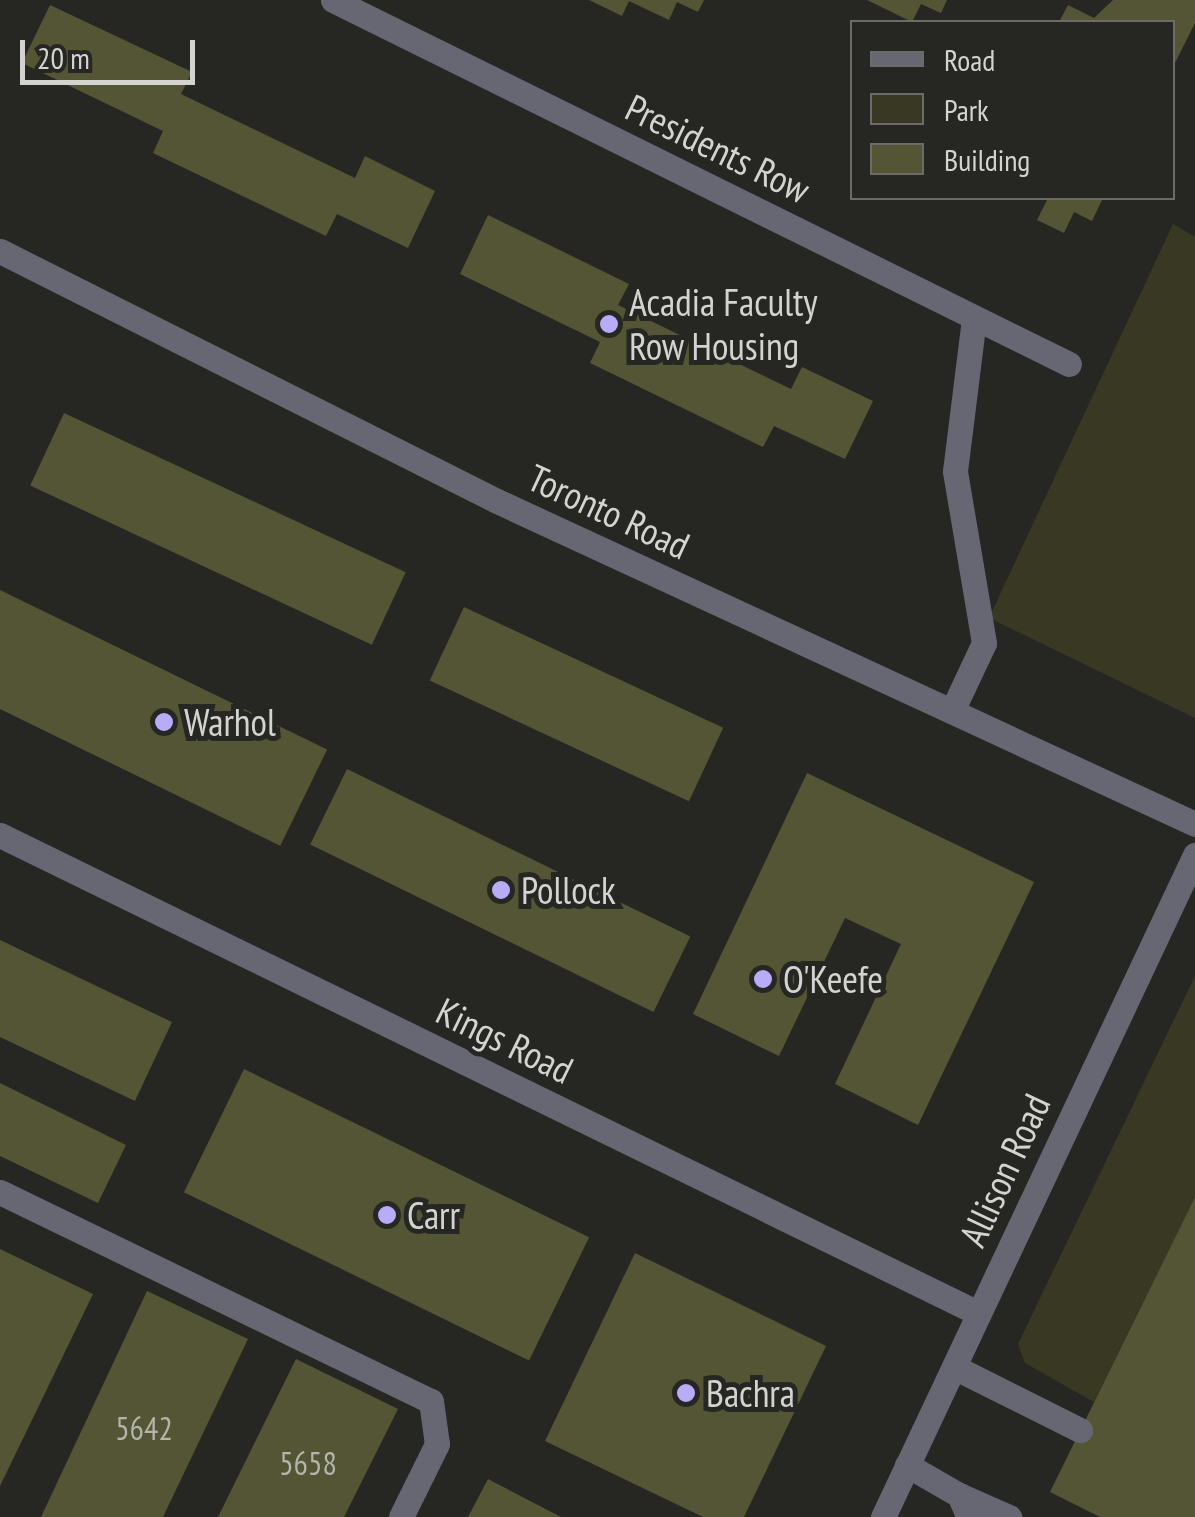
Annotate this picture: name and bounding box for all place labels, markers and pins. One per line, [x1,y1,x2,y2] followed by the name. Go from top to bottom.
[629,279,818,368] place label: Acadia Faculty Row Housing
[598,313,620,335] marker: Acadia Faculty Row Housing
[184,699,276,745] place label: Warhol
[153,711,175,733] marker: Warhol
[521,867,616,913] place label: Pollock
[490,879,512,901] marker: Pollock
[783,956,883,1002] place label: O'Keefe
[752,968,774,990] marker: O'Keefe
[407,1192,460,1238] place label: Carr
[376,1204,398,1226] marker: Carr
[706,1370,795,1416] place label: Bachra
[675,1382,697,1404] marker: Bachra

